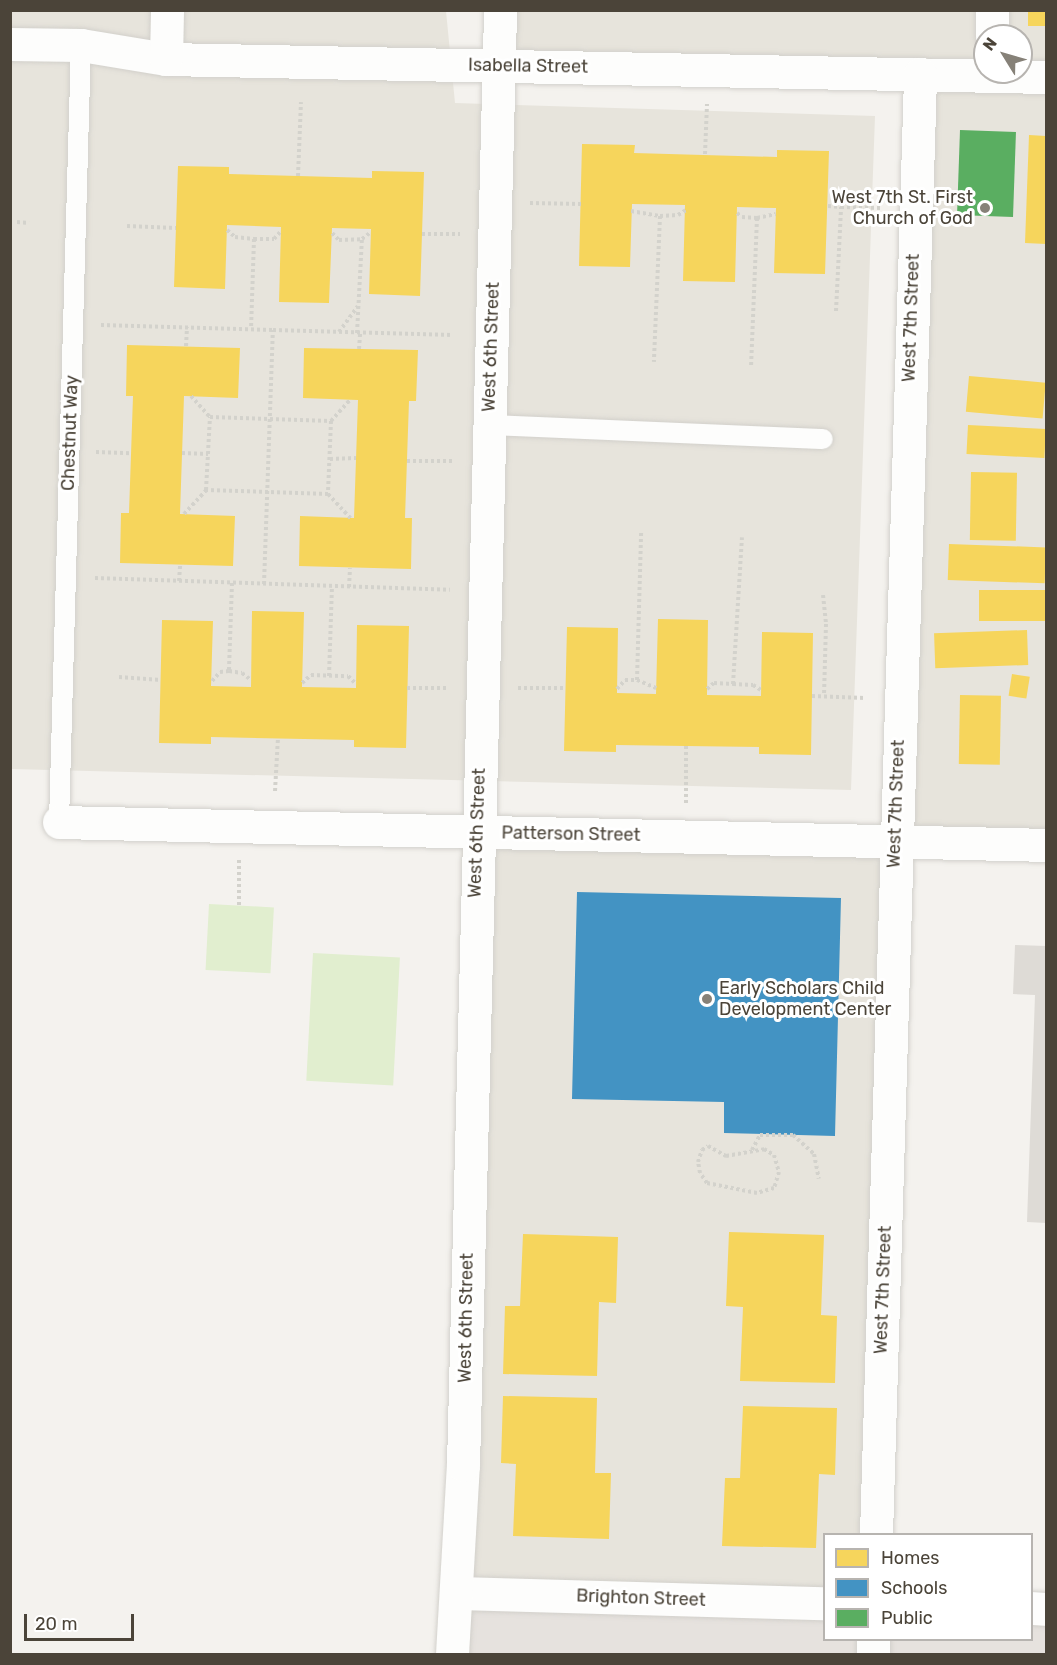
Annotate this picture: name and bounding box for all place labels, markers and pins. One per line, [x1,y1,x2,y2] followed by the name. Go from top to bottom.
[832,187,973,230] place label: West 7th St. First Church of God
[978,201,992,215] marker: West 7th St. First Church of God
[719,978,891,1020] place label: Early Scholars Child Development Center
[700,992,714,1006] marker: Early Scholars Child Development Center

